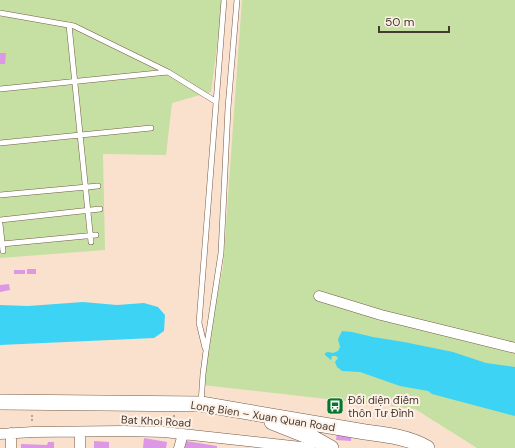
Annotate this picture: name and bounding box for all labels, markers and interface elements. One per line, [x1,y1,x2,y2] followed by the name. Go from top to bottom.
[379,8,449,34] scale bar
[385,14,414,30] text: 50 m
[348,393,419,420] place label: Đối diện điếm thôn Tư Đình
[325,396,345,416] bus stop icon: Đối diện điếm thôn Tư Đình
[190,398,336,434] street label: Long Bien – Xuan Quan Road
[121,412,191,430] street label: Bat Khoi Road

